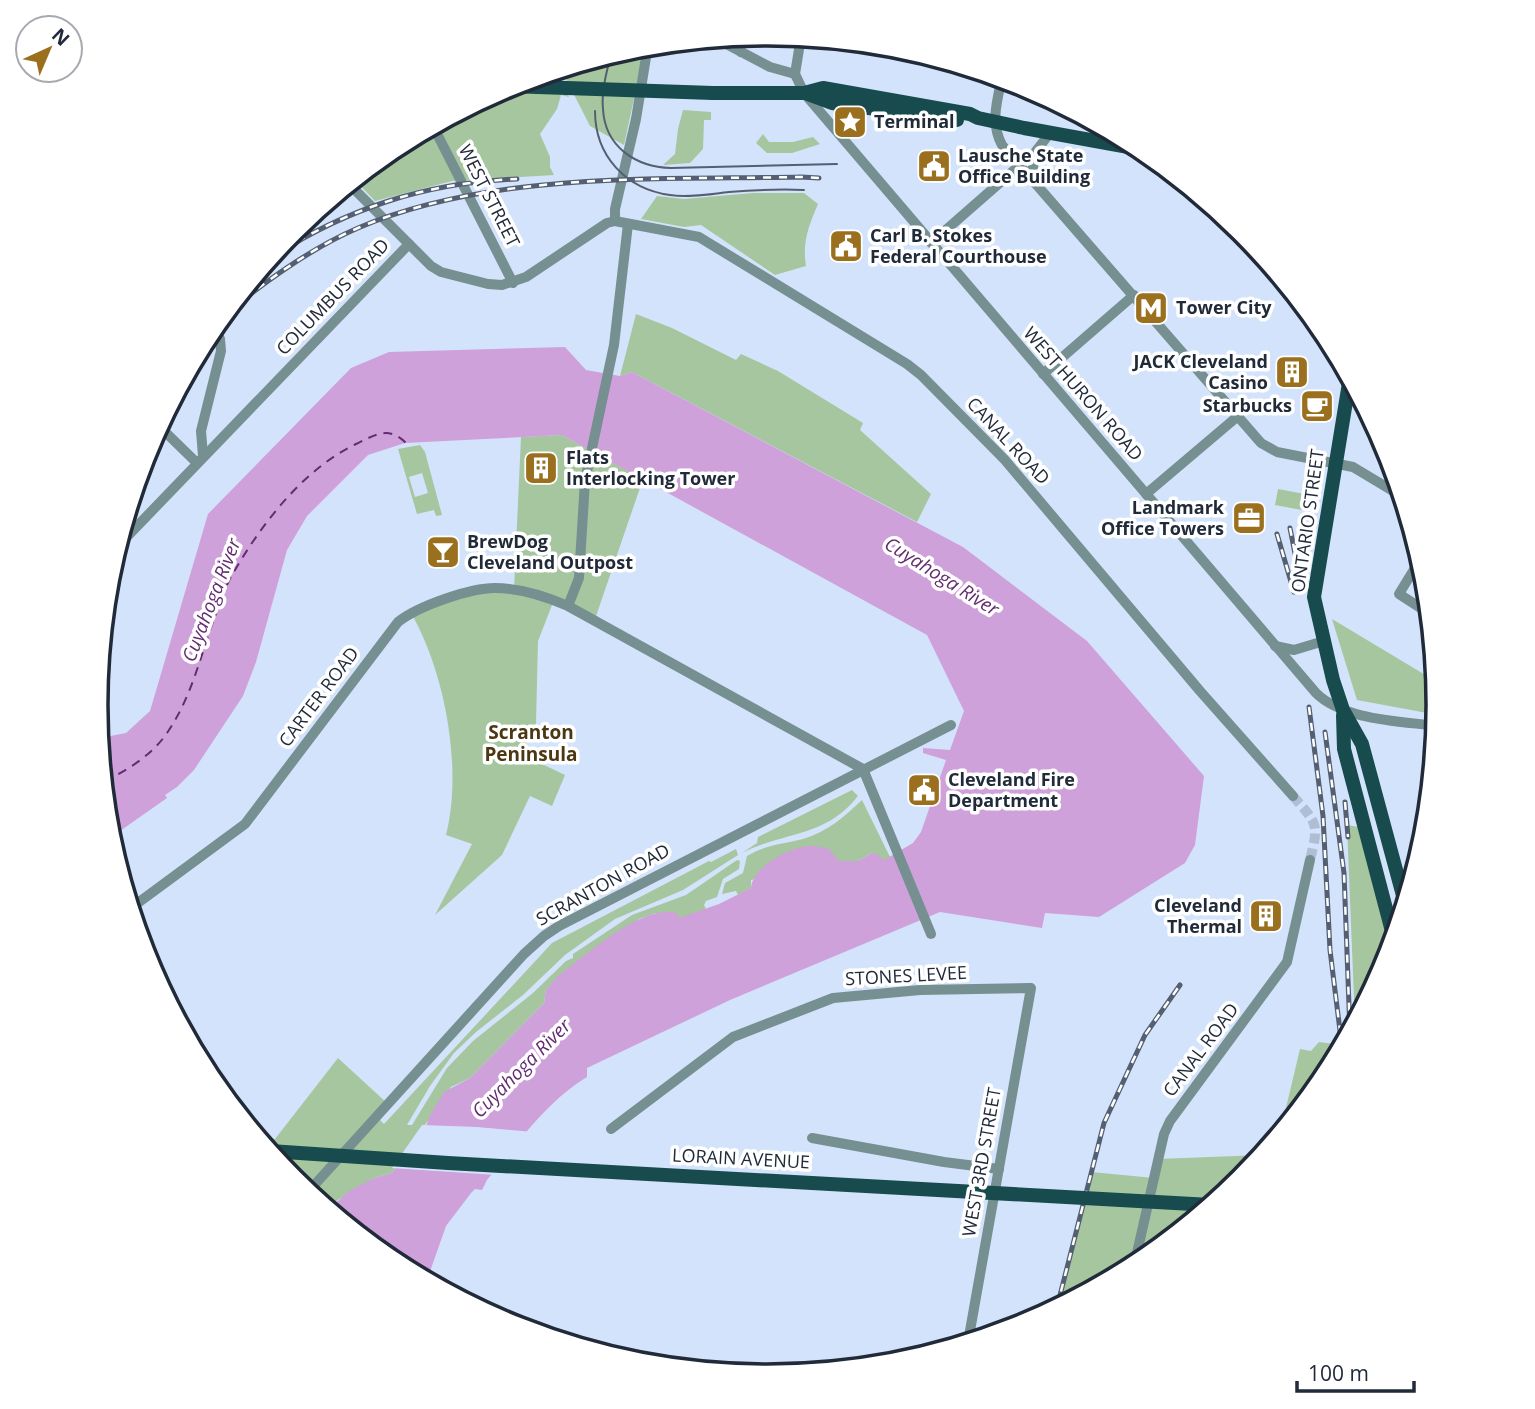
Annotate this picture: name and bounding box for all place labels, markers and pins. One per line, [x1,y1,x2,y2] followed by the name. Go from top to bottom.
[831,103,869,141] place icon: Terminal
[874,109,955,133] place label: Terminal
[958,143,1090,188] place label: Lausche State Office Building
[915,147,953,185] public building icon: Lausche State Office Building
[870,223,1047,268] place label: Carl B. Stokes Federal Courthouse
[827,227,865,265] public building icon: Carl B. Stokes Federal Courthouse
[1132,289,1170,327] metro station icon: Tower City
[1176,295,1272,319] place label: Tower City
[1131,349,1268,394] place label: JACK Cleveland Casino
[1273,353,1311,391] building icon: JACK Cleveland Casino
[1298,387,1336,425] cafe icon: Starbucks
[1203,393,1292,417] place label: Starbucks
[566,445,735,490] place label: Flats Interlocking Tower
[522,449,560,487] building icon: Flats Interlocking Tower
[1101,495,1225,540] place label: Landmark Office Towers
[1230,499,1268,537] office icon: Landmark Office Towers
[467,529,633,574] place label: BrewDog Cleveland Outpost
[424,533,462,571] bar icon: BrewDog Cleveland Outpost
[948,767,1075,812] place label: Cleveland Fire Department
[905,771,943,809] public building icon: Cleveland Fire Department
[1154,893,1242,938] place label: Cleveland Thermal
[1247,897,1285,935] building icon: Cleveland Thermal

